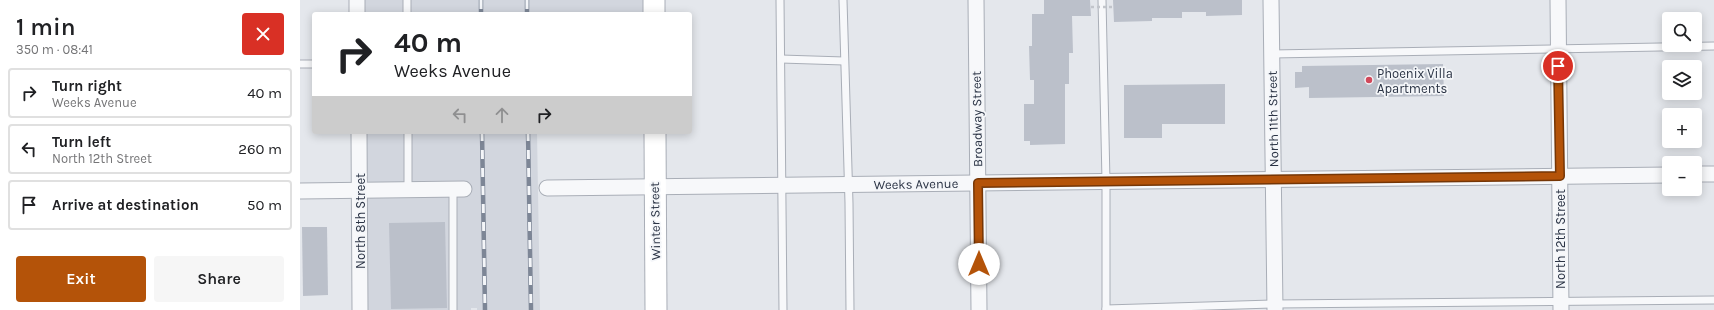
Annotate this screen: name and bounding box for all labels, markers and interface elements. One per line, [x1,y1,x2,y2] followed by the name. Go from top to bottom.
[1662,12,1702,196] map controls
[1662,12,1702,52] button: search
[16,13,76,41] text: 1 min
[242,13,284,55] button: close
[394,26,462,59] text: 40 m
[328,28,380,80] icon: right
[16,42,93,57] text: 350 m · 08:41
[1541,49,1575,83] pin
[1547,55,1569,77] icon: arrive
[394,60,511,82] text: Weeks Avenue
[1662,60,1702,100] button: layers
[1377,66,1453,96] place label: Phoenix Villa Apartments
[1265,70,1281,167] street label: North 11th Street
[969,71,985,167] street label: Broadway Street
[1364,75,1374,85] marker: Phoenix Villa Apartments
[52,77,122,95] text: Turn right
[18,82,40,104] icon: right
[247,84,282,102] text: 40 m
[52,95,137,110] text: Weeks Avenue
[449,104,471,126] icon: left
[491,104,513,126] icon: ahead
[533,104,555,126] icon: right
[1662,108,1702,148] button: +
[52,133,111,151] text: Turn left
[18,138,40,160] icon: left
[238,140,282,158] text: 260 m
[52,151,152,166] text: North 12th Street
[1662,156,1702,196] button: −
[353,173,368,269] street label: North 8th Street
[874,176,959,192] street label: Weeks Avenue
[647,182,663,260] street label: Winter Street
[1553,189,1568,289] street label: North 12th Street
[18,194,40,216] icon: arrive
[52,196,199,214] text: Arrive at destination
[247,196,282,214] text: 50 m
[958,243,1000,285] position arrow
[16,256,146,302] button: Exit
[154,256,284,302] button: Share

